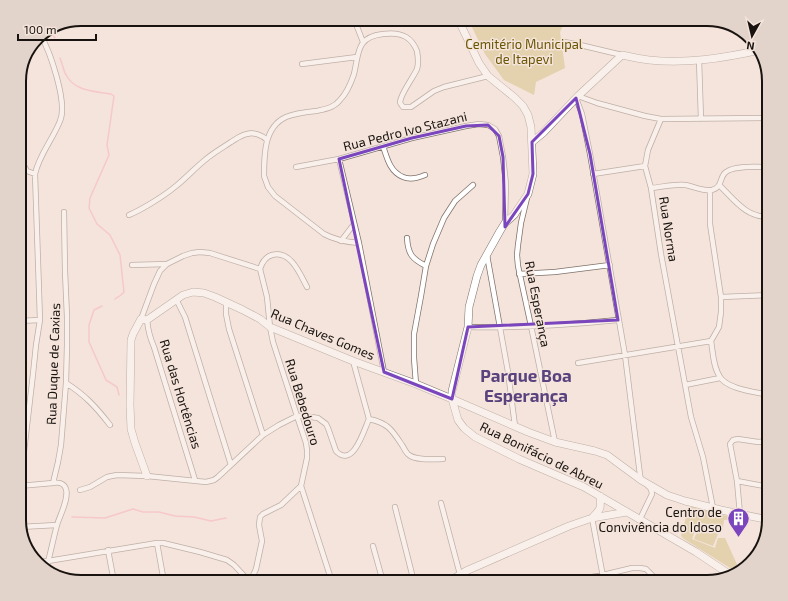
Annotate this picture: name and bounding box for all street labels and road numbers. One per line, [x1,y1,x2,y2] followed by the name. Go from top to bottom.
[341,108,469,154] street label: Rua Pedro Ivo Stazani
[656,195,682,263] street label: Rua Norma
[521,260,554,349] street label: Rua Esperança
[43,303,63,425] street label: Rua Duque de Caxias
[269,305,377,363] street label: Rua Chaves Gomes
[157,337,205,451] street label: Rua das Hortências
[282,357,324,447] street label: Rua Bebedouro
[478,418,606,492] street label: Rua Bonifácio de Abreu

